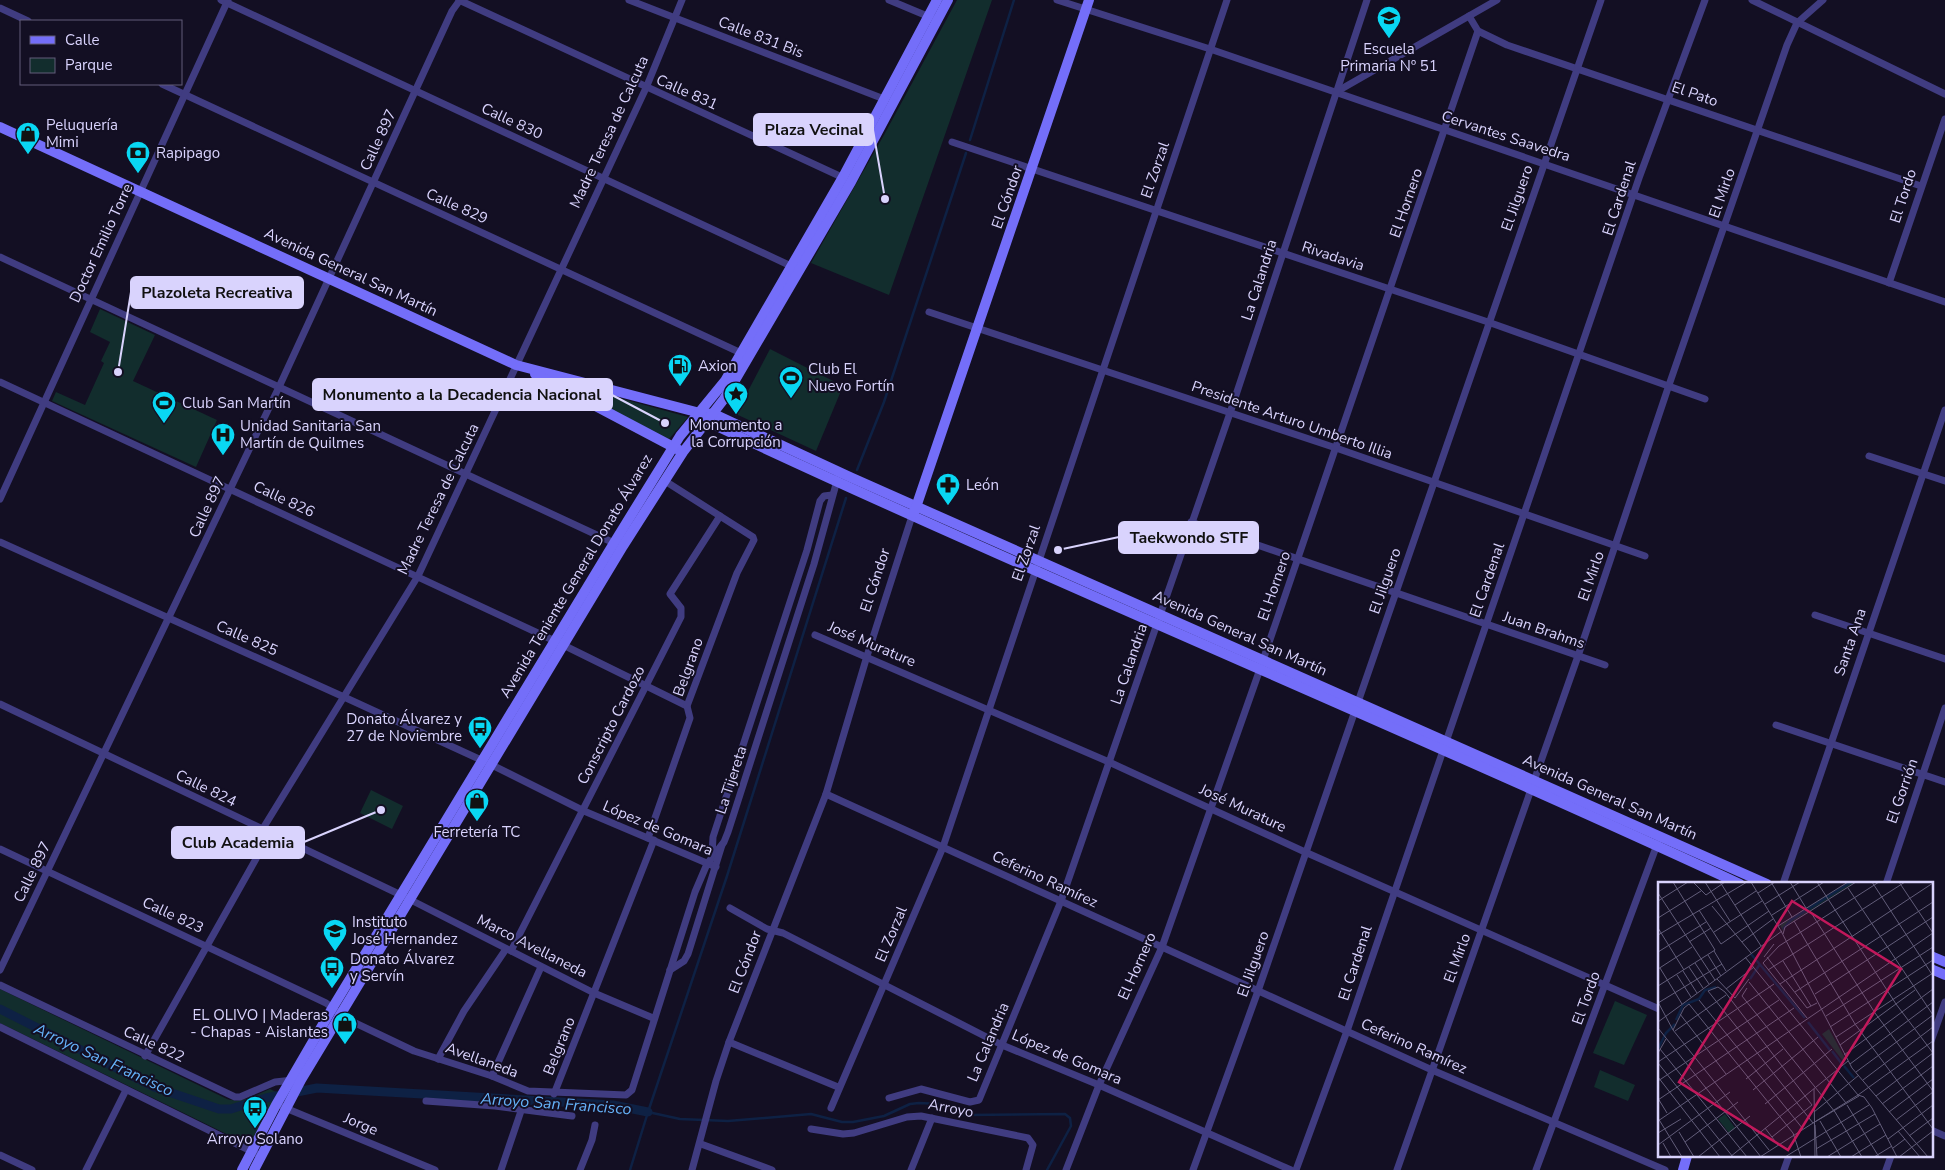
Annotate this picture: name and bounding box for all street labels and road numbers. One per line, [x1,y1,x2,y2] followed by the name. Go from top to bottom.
[715,12,807,62] street label: Calle 831 Bis
[565,53,653,211] street label: Madre Teresa de Calcuta
[653,70,721,114] street label: Calle 831
[1669,77,1721,111] street label: El Pato
[478,98,546,144] street label: Calle 830
[355,106,401,174] street label: Calle 897
[1439,106,1573,166] street label: Cervantes Saavedra
[1136,138,1174,201] street label: El Zorzal
[1597,157,1641,238] street label: El Cardenal
[987,162,1027,231] street label: El Cóndor
[1496,162,1538,234] street label: El Jilguero
[1704,165,1740,221] street label: El Mirlo
[1385,166,1427,240] street label: El Hornero
[1885,166,1921,226] street label: El Tordo
[65,180,137,306] street label: Doctor Emilio Torre
[423,184,491,228] street label: Calle 829
[261,223,441,321] street label: Avenida General San Martín
[1299,236,1367,276] street label: Rivadavia
[1236,237,1282,323] street label: La Calandria
[1189,376,1395,464] street label: Presidente Arturo Umberto Illia
[393,420,483,578] street label: Madre Teresa de Calcuta
[495,450,657,702] street label: Avenida Teniente General Donato Álvarez
[184,473,230,541] street label: Calle 897
[250,476,318,522] street label: Calle 826
[1007,521,1045,584] street label: El Zorzal
[1465,539,1509,620] street label: El Cardenal
[855,545,895,614] street label: El Cóndor
[1364,545,1406,617] street label: El Jilguero
[1573,548,1609,604] street label: El Mirlo
[1253,549,1295,623] street label: El Hornero
[1150,585,1330,681] street label: Avenida General San Martín
[1499,606,1588,653] street label: Juan Brahms
[1829,606,1871,678] street label: Santa Ana
[213,616,281,660] street label: Calle 825
[824,616,919,672] street label: José Murature
[1106,621,1152,707] street label: La Calandria
[668,635,708,699] street label: Belgrano
[572,662,650,788] street label: Conscripto Cardozo
[711,743,751,817] street label: La Tijereta
[1520,749,1700,845] street label: Avenida General San Martín
[1882,756,1922,826] street label: El Gorrión
[172,765,240,811] street label: Calle 824
[1195,779,1290,837] street label: José Murature
[600,796,716,860] street label: López de Gomara
[9,838,55,906] street label: Calle 897
[989,846,1101,912] street label: Ceferino Ramírez
[139,892,207,938] street label: Calle 823
[870,903,912,965] street label: El Zorzal
[473,910,591,982] street label: Marco Avellaneda
[1333,922,1377,1003] street label: El Cardenal
[724,927,766,996] street label: El Cóndor
[1232,928,1274,1000] street label: El Jilguero
[1113,929,1161,1003] street label: El Hornero
[1439,930,1475,986] street label: El Mirlo
[1567,968,1605,1028] street label: El Tordo
[962,999,1014,1085] street label: La Calandria
[538,1014,580,1078] street label: Belgrano
[1358,1014,1470,1078] street label: Ceferino Ramírez
[120,1021,188,1067] street label: Calle 822
[1009,1025,1125,1089] street label: López de Gomara
[443,1038,521,1082] street label: Avellaneda
[927,1094,975,1122] street label: Arroyo
[340,1108,381,1140] street label: Jorge

